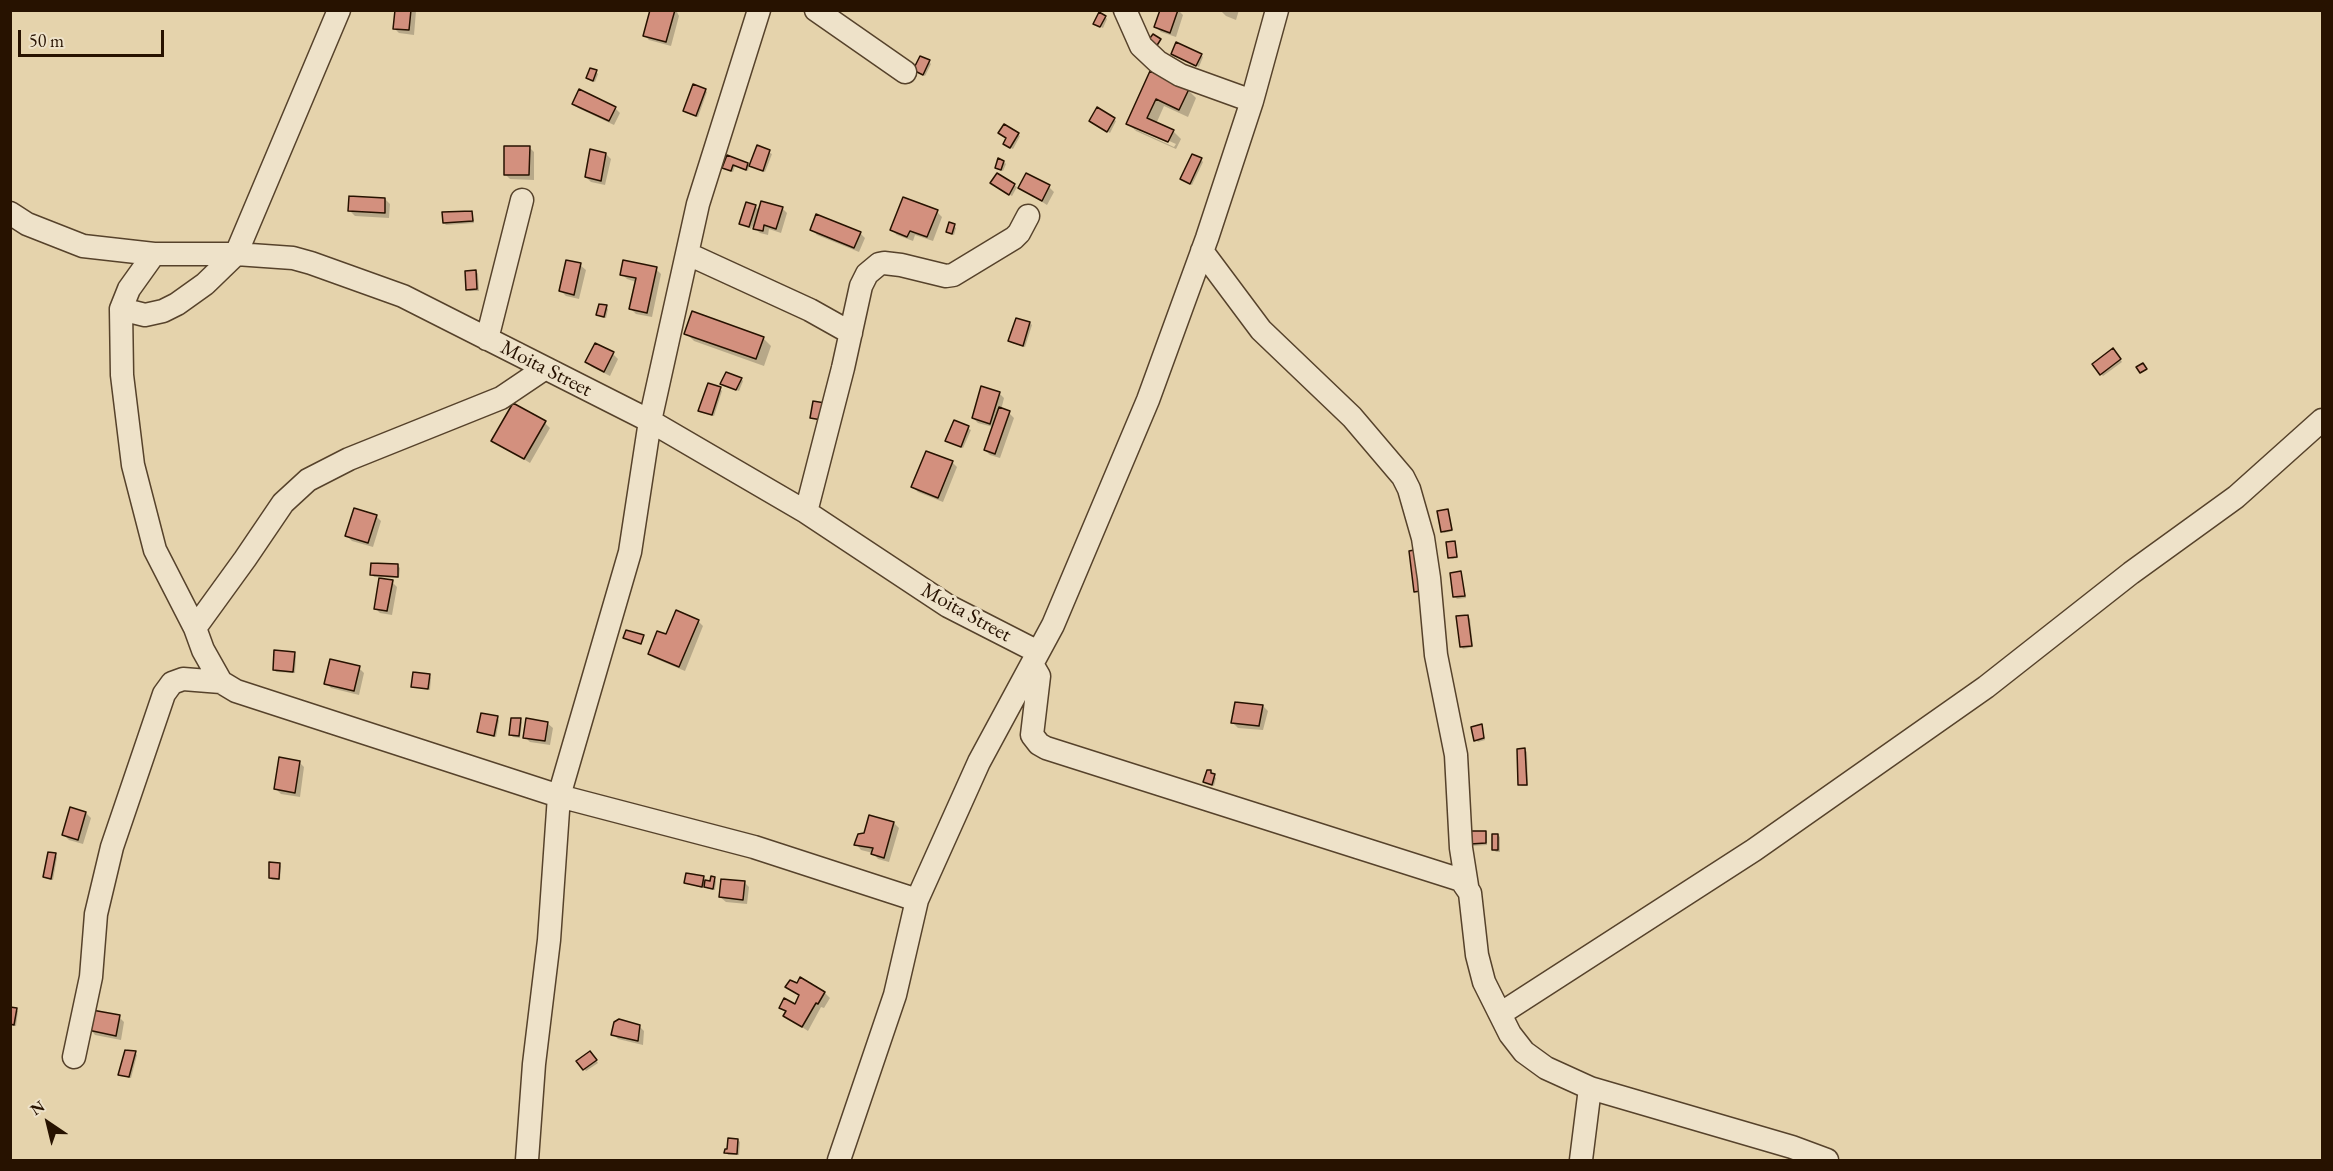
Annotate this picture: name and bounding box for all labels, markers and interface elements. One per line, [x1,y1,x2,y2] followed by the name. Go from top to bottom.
[21,18,166,56] scale bar
[29,29,64,52] text: 50 m
[496,335,596,403] street label: Moita Street
[916,578,1016,648] street label: Moita Street
[18,1093,78,1153] north arrow
[26,1096,49,1120] text: N

